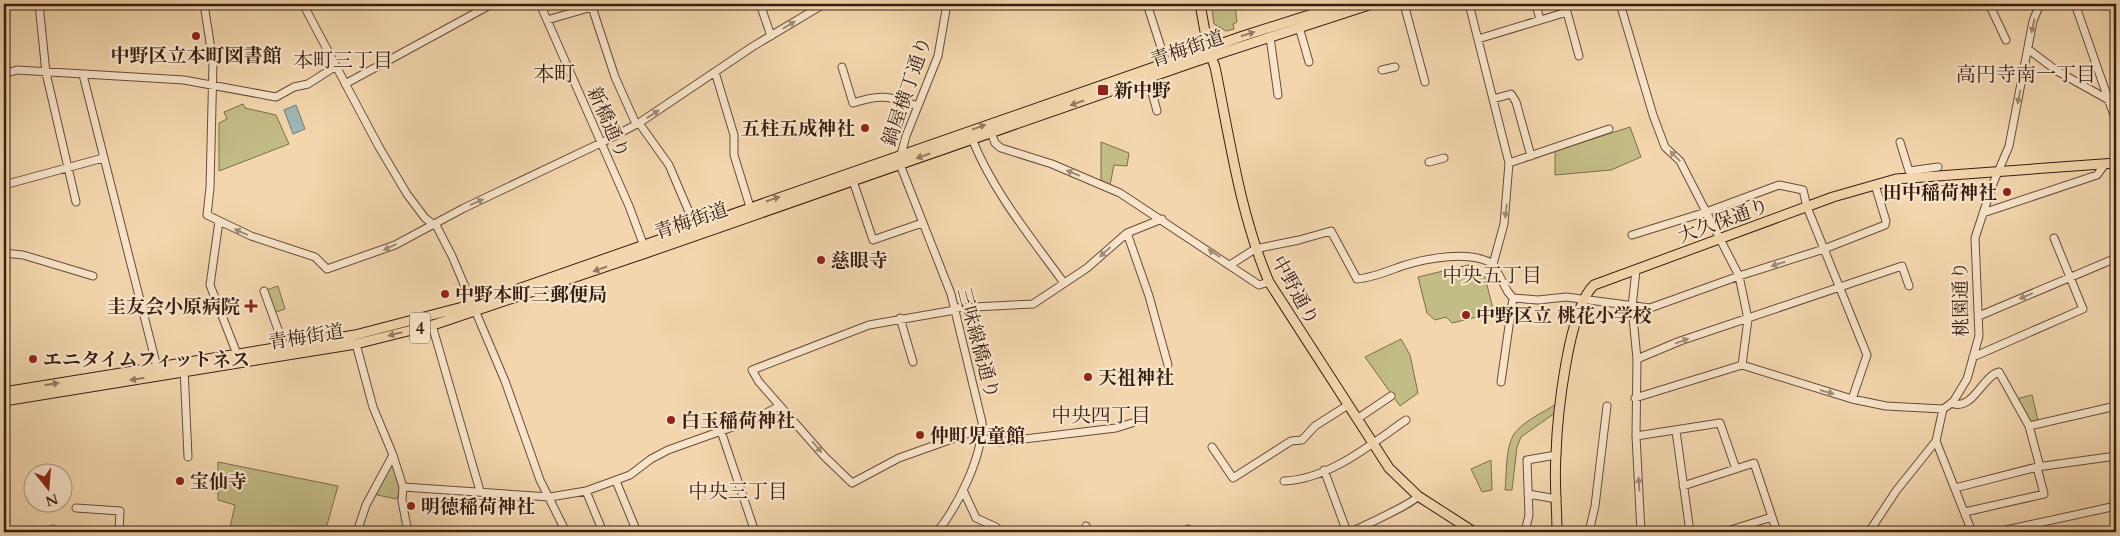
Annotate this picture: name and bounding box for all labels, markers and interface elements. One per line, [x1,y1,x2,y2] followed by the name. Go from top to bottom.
[2028,18,2036,34] one-way arrow
[782,20,795,29] one-way arrow
[1147,24,1227,74] street label: 青梅街道
[190,30,202,42] marker: 中野区立本町図書館
[1241,30,1256,37] one-way arrow
[876,33,938,149] street label: 鍋屋横丁通り
[110,43,282,69] place label: 中野区立本町図書館
[293,47,393,74] district label: 本町三丁目
[533,60,575,89] district label: 本町
[1956,61,2096,88] district label: 高円寺南一丁目
[1114,78,1171,104] place label: 新中野
[581,82,635,162] street label: 新橋通り
[1096,83,1110,97] marker: 新中野
[2015,89,2023,104] one-way arrow
[1069,99,1084,107] one-way arrow
[646,109,660,119] one-way arrow
[741,116,855,142] place label: 五柱五成神社
[859,122,871,134] marker: 五柱五成神社
[972,123,987,131] one-way arrow
[1669,151,1681,163] one-way arrow
[916,153,931,160] one-way arrow
[1065,169,1080,177] one-way arrow
[1883,180,1997,206] place label: 田中稲荷神社
[2001,186,2013,198] marker: 田中稲荷神社
[1674,192,1772,249] street label: 大久保通り
[765,195,780,202] one-way arrow
[651,196,731,246] street label: 青梅街道
[470,198,484,206] one-way arrow
[1502,204,1510,220] one-way arrow
[234,227,248,235] one-way arrow
[383,244,397,252] one-way arrow
[1100,246,1112,258] one-way arrow
[831,248,888,274] place label: 慈眼寺
[1207,248,1220,258] one-way arrow
[1265,251,1325,330] street label: 中野通り
[815,254,827,266] marker: 慈眼寺
[1770,260,1785,268] one-way arrow
[1947,261,1975,337] street label: 桃園通り
[1442,262,1542,289] district label: 中央五丁目
[593,266,608,273] one-way arrow
[455,282,607,308] place label: 中野本町三郵便局
[951,285,1005,402] street label: 三味線橋通り
[439,288,451,300] marker: 中野本町三郵便局
[2019,293,2033,301] one-way arrow
[107,294,240,320] place label: 圭友会小原病院
[244,299,258,313] marker: 圭友会小原病院
[1476,303,1652,329] place label: 中野区立 桃花小学校
[1460,309,1472,321] marker: 中野区立 桃花小学校
[410,312,430,343] road number: 4
[267,318,346,356] street label: 青梅街道
[388,330,403,338] one-way arrow
[1675,337,1690,345] one-way arrow
[43,347,250,373] place label: エニタイムフィットネス
[27,353,39,365] marker: エニタイムフィットネス
[1098,365,1174,391] place label: 天祖神社
[1082,371,1094,383] marker: 天祖神社
[128,375,144,383] one-way arrow
[44,380,60,388] one-way arrow
[1819,389,1834,397] one-way arrow
[1051,402,1151,429] district label: 中央四丁目
[681,408,795,434] place label: 白玉稲荷神社
[665,414,677,426] marker: 白玉稲荷神社
[930,423,1025,449] place label: 仲町児童館
[914,429,926,441] marker: 仲町児童館
[811,441,823,453] one-way arrow
[22,464,72,514] north arrow
[190,469,247,495] place label: 宝仙寺
[174,475,186,487] marker: 宝仙寺
[1634,476,1642,492] one-way arrow
[688,478,788,505] district label: 中央三丁目
[43,489,60,511] text: N
[421,494,535,520] place label: 明徳稲荷神社
[405,500,417,512] marker: 明徳稲荷神社

